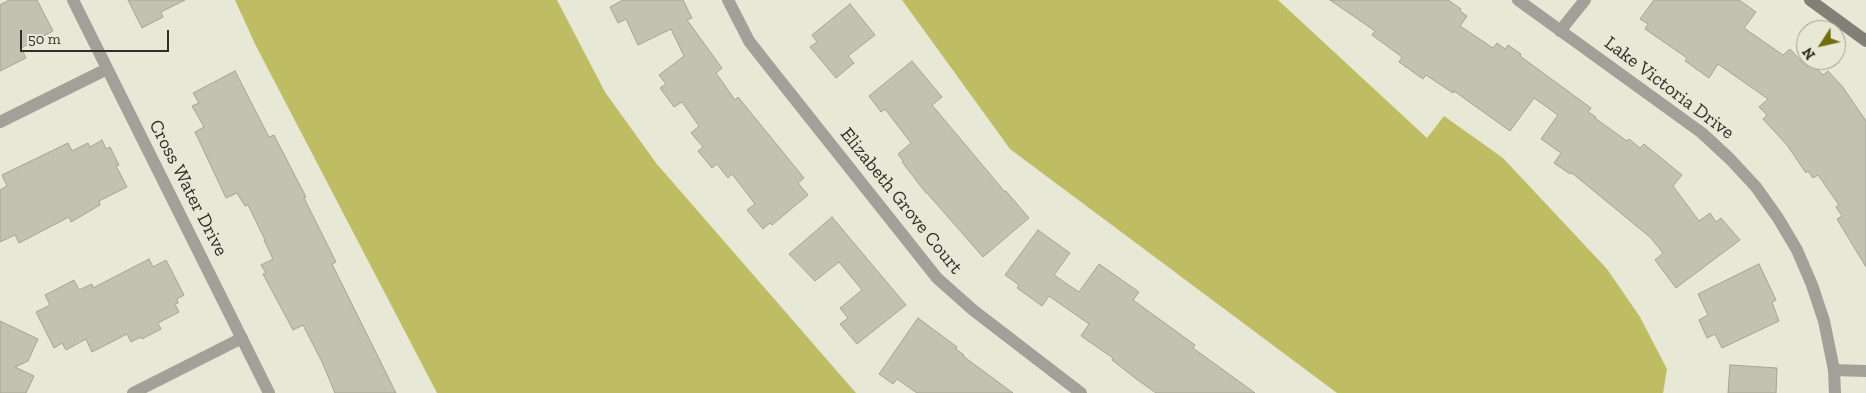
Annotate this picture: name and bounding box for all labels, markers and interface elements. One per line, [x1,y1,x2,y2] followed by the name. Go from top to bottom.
[22,20,171,52] scale bar
[1796,20,1846,70] north arrow
[28,30,61,48] text: 50 m
[1600,32,1738,144] street label: Lake Victoria Drive
[1799,44,1819,63] text: N
[144,116,232,260] street label: Cross Water Drive
[835,123,967,279] street label: Elizabeth Grove Court

